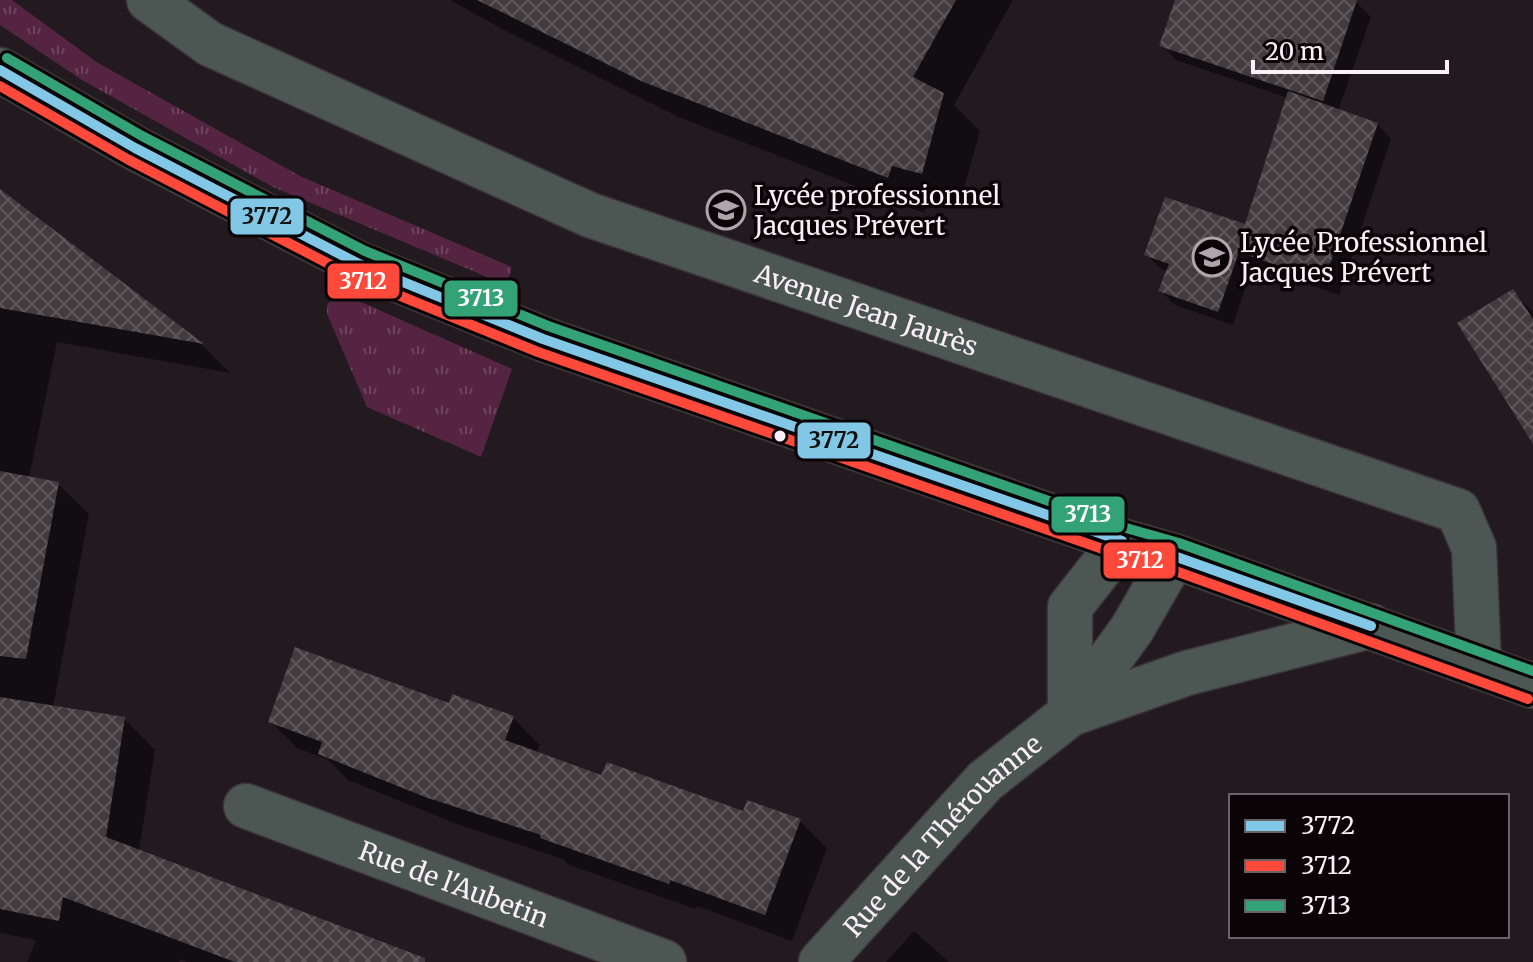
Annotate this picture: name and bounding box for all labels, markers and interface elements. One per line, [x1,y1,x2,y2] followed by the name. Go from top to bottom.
[1253,24,1447,74] scale bar
[1265,36,1324,67] text: 20 m
[753,179,1000,242] place label: Lycée professionnel Jacques Prévert
[705,189,747,231] school or university icon: Lycée professionnel Jacques Prévert
[229,197,305,236] line badge: 3772
[242,202,292,230] text: 3772
[1239,226,1487,289] place label: Lycée Professionnel Jacques Prévert
[1191,236,1233,278] school or university icon: Lycée Professionnel Jacques Prévert
[750,256,982,363] street label: Avenue Jean Jaurès
[326,262,401,300] line badge: 3712
[339,267,387,295] text: 3712
[443,279,519,318] line badge: 3713
[458,284,504,312] text: 3713
[796,421,872,460] line badge: 3772
[809,426,859,454] text: 3772
[772,428,788,444] unlabelled marker
[1050,495,1126,534] line badge: 3713
[1065,500,1111,528] text: 3713
[1102,541,1177,580] line badge: 3712
[1116,546,1164,574] text: 3712
[836,726,1048,943] street label: Rue de la Thérouanne
[1229,794,1509,938] legend
[1301,810,1355,841] text: 3772
[354,833,553,934] street label: Rue de l'Aubetin
[1301,850,1352,881] text: 3712
[1301,890,1351,921] text: 3713

